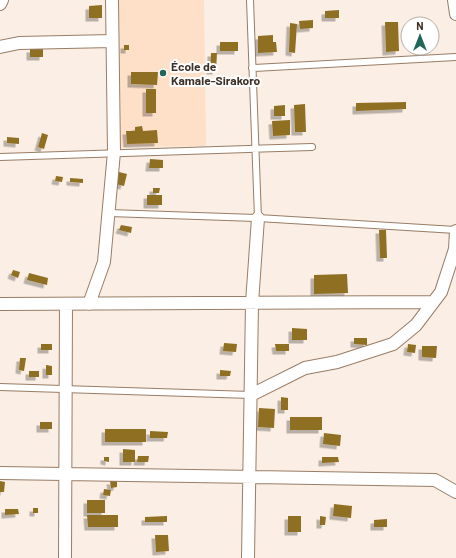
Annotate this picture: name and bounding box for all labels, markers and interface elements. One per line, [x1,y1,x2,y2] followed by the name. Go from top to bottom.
[400,16,440,56] north arrow
[416,19,424,32] text: N
[171,59,261,87] place label: École de Kamale-Sirakoro
[158,68,168,78] marker: École de Kamale-Sirakoro

